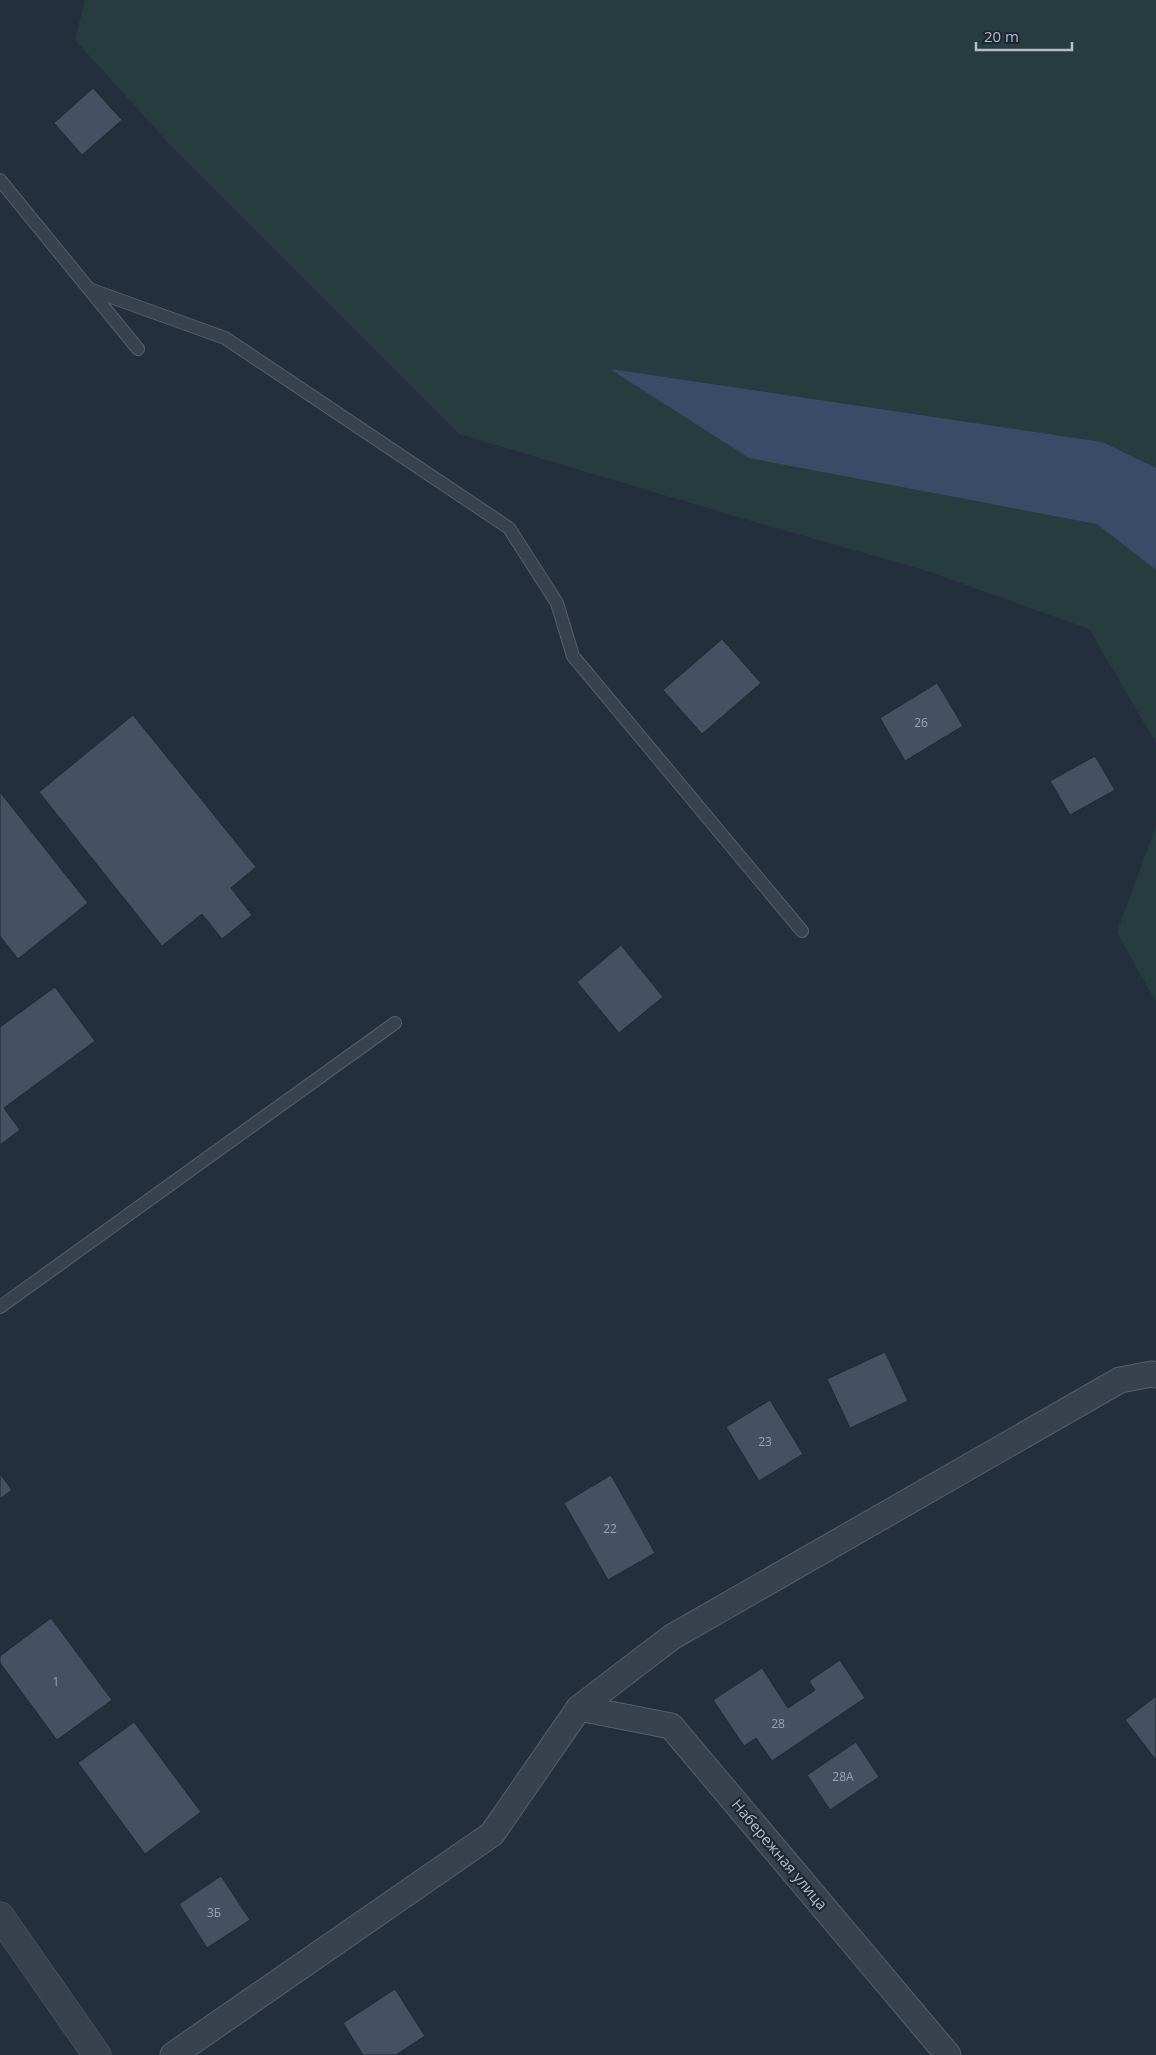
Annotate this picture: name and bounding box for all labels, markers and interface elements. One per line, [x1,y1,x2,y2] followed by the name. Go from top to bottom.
[976,20,1072,52] scale bar
[984,26,1019,46] text: 20 m
[914,714,928,731] house number: 26
[758,1433,772,1450] house number: 23
[603,1520,617,1537] house number: 22
[53,1673,59,1690] house number: 1
[771,1715,785,1732] house number: 28
[832,1768,854,1785] house number: 28А
[728,1794,832,1914] street label: Набережная улица
[207,1904,221,1921] house number: 3Б

